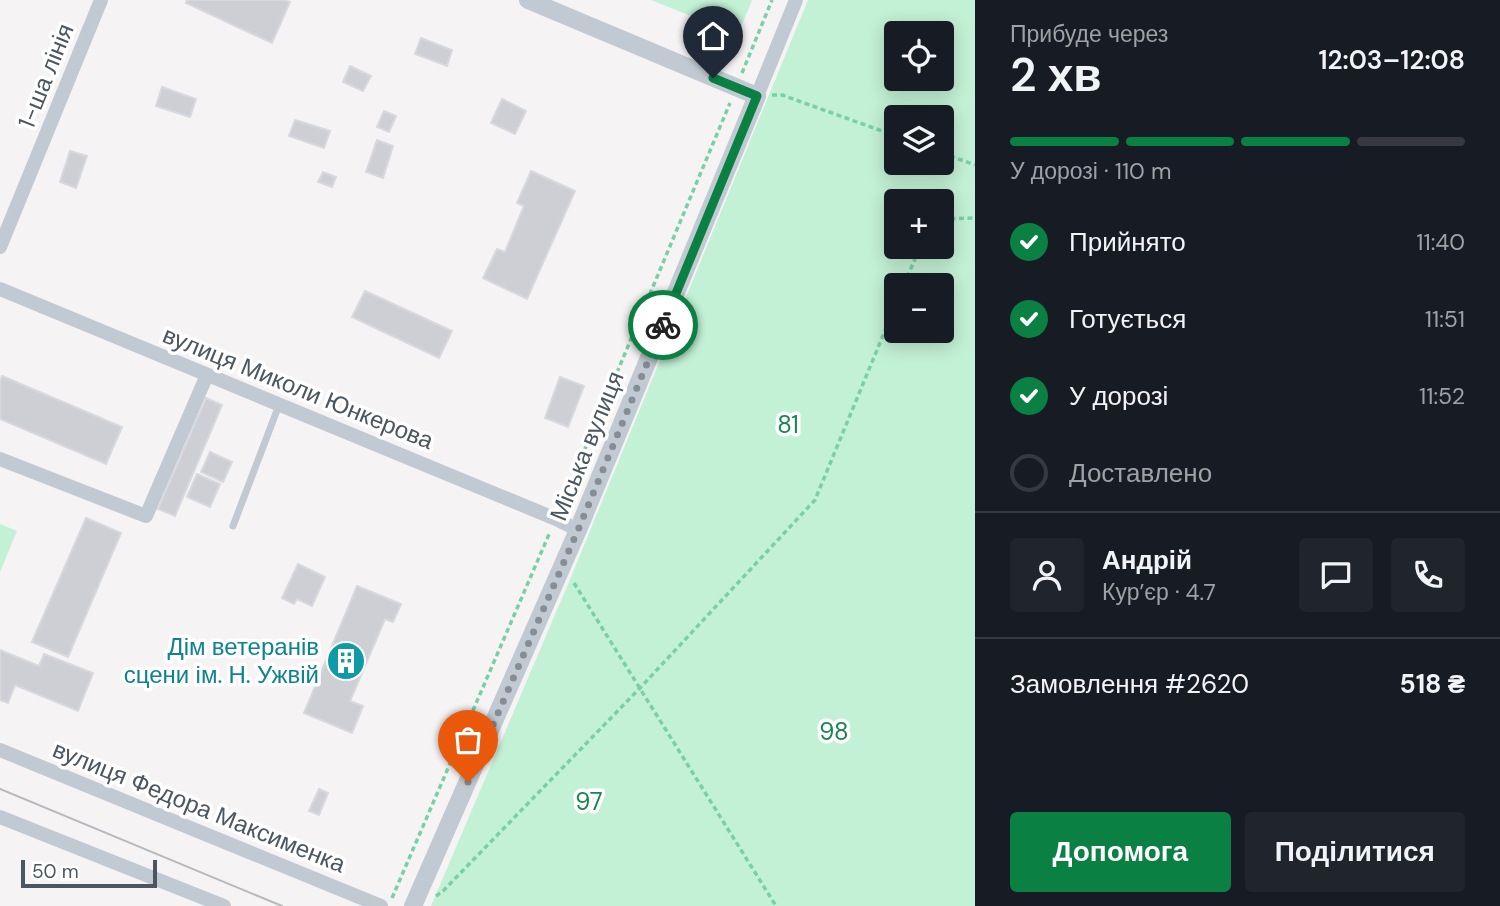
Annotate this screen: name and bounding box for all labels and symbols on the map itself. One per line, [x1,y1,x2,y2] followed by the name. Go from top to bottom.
[683,6,743,78] pin
[10,19,81,133] street label: 1-ша лінія
[628,290,698,360] courier
[158,319,439,456] street label: вулиця Миколи Юнкерова
[542,367,631,525] street label: Міська вулиця
[777,409,799,440] park label: 81
[124,631,319,690] place label: Дім ветеранів сцени ім. Н. Ужвій
[325,640,367,682] building icon: Дім ветеранів сцени ім. Н. Ужвій
[438,710,498,782] pin
[819,716,849,747] park label: 98
[48,734,351,880] street label: вулиця Федора Максименка
[575,786,603,817] park label: 97
[21,857,158,889] scale bar

